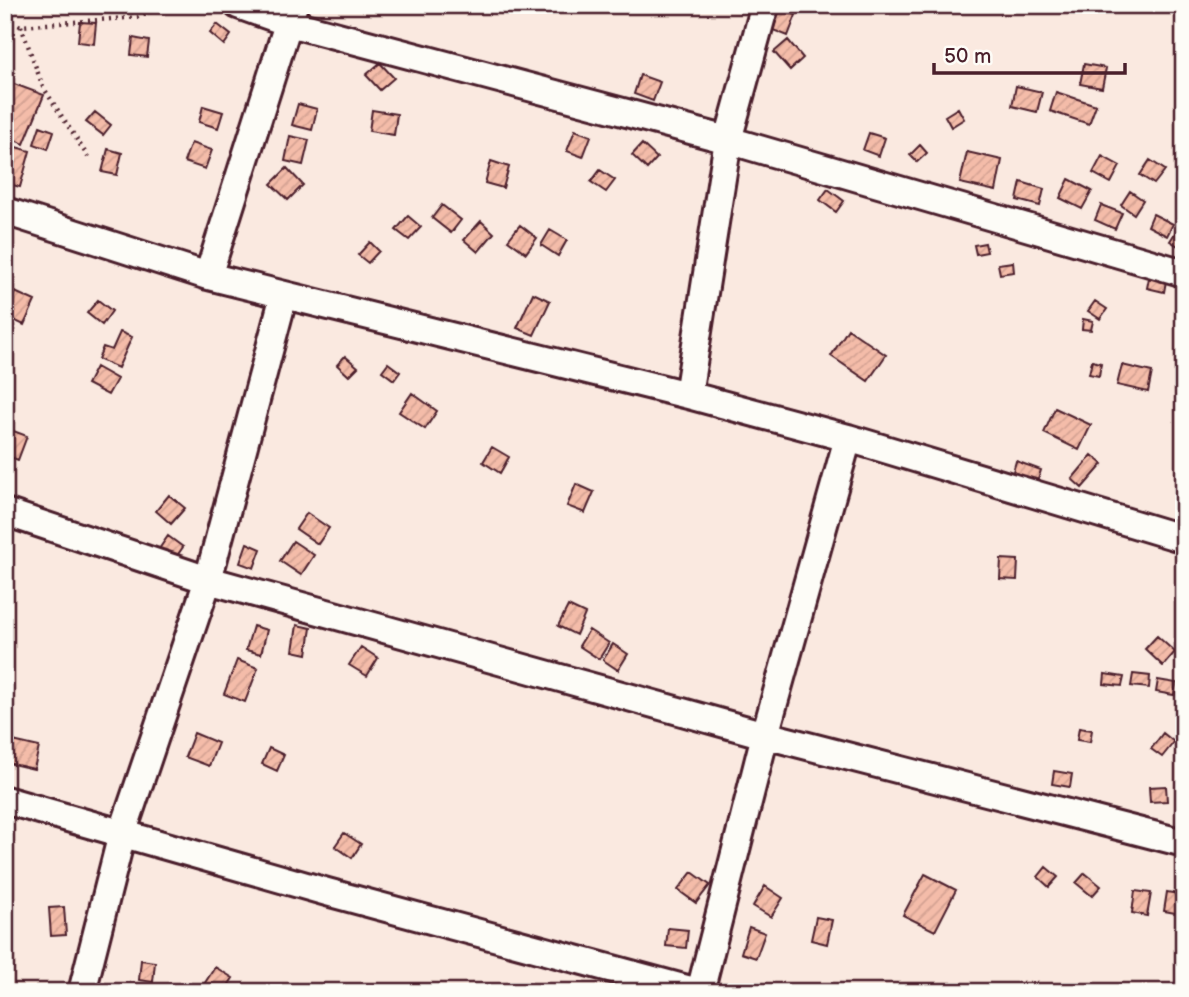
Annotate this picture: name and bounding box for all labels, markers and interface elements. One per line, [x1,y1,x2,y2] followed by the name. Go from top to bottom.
[934,32,1124,76] scale bar
[944,44,991,69] text: 50 m

